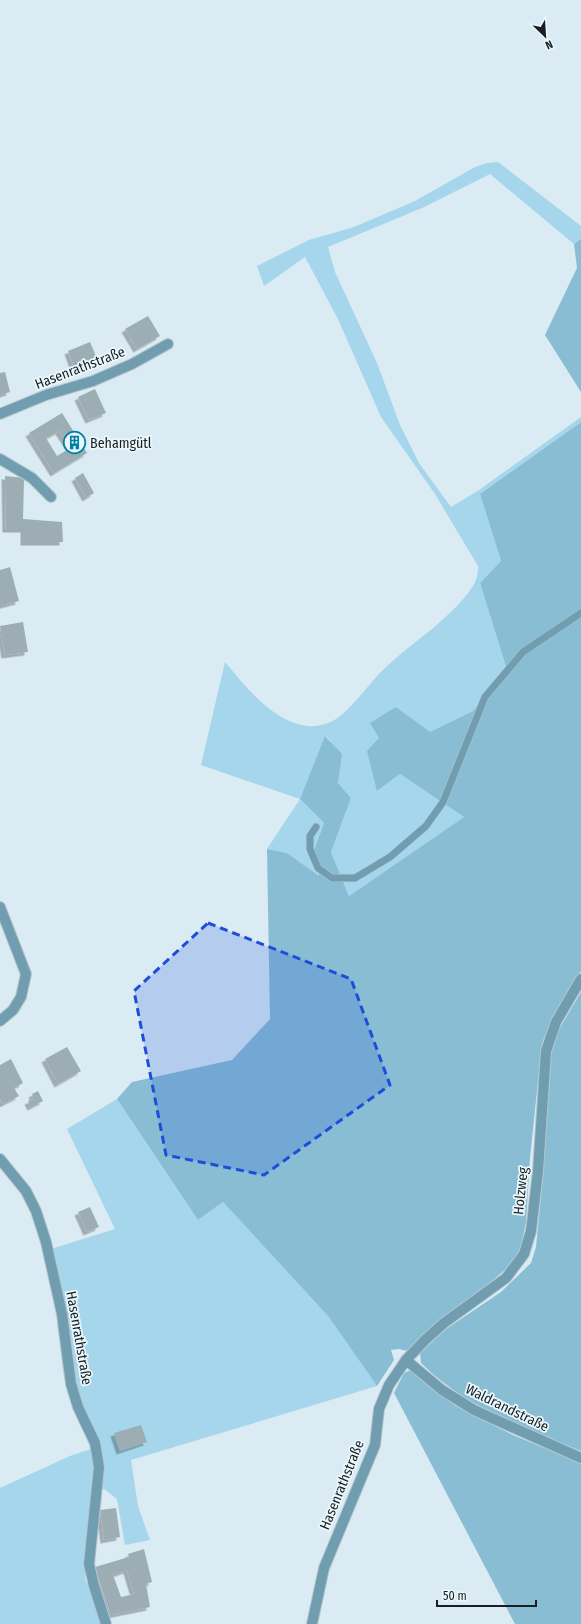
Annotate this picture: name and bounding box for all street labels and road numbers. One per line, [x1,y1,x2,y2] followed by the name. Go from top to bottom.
[33,343,127,393] street label: Hasenrathstraße
[510,1166,532,1216] street label: Holzweg
[62,1290,96,1386] street label: Hasenrathstraße
[463,1381,551,1435] street label: Waldrandstraße
[316,1438,368,1532] street label: Hasenrathstraße

